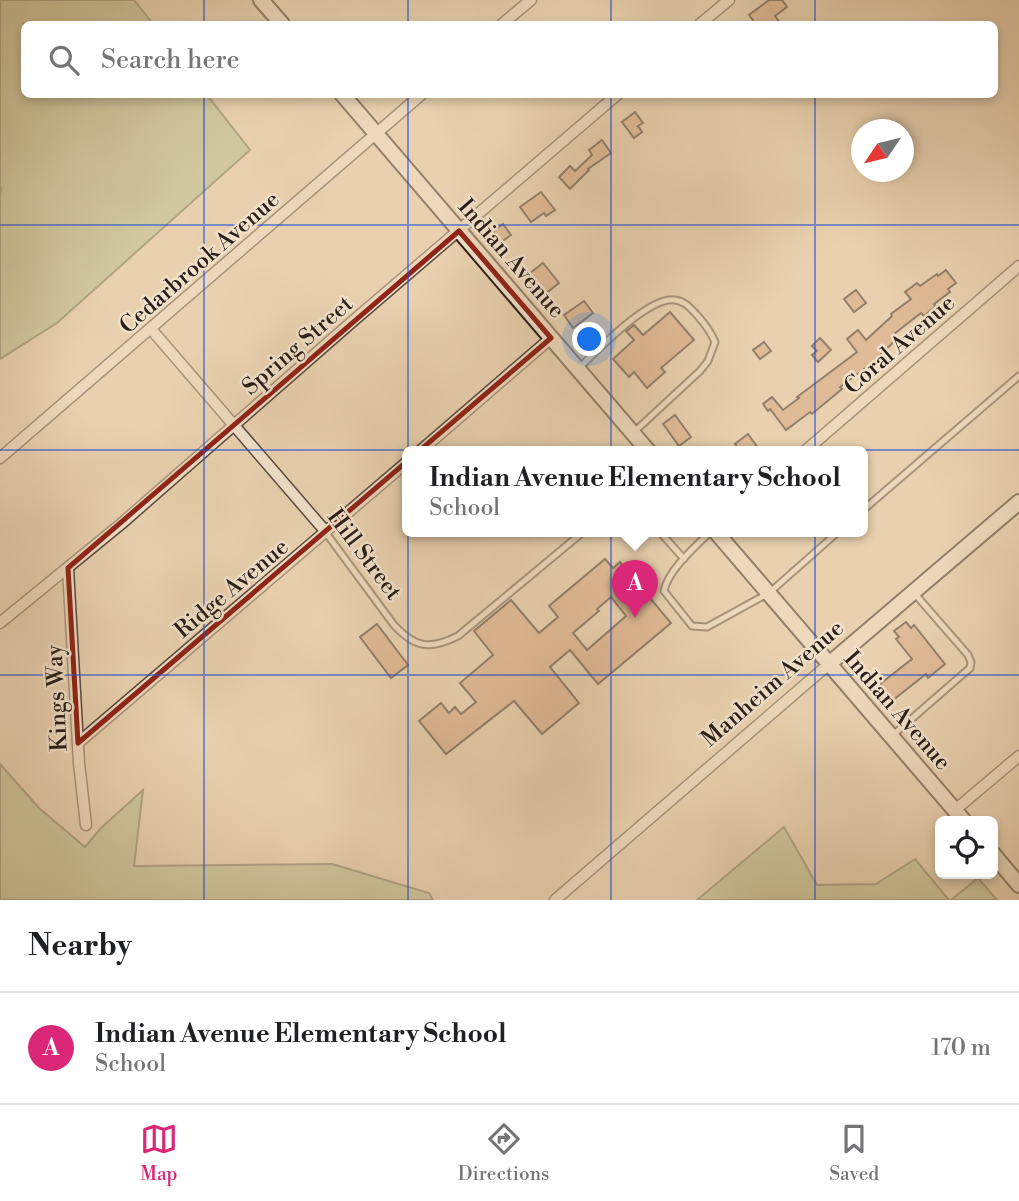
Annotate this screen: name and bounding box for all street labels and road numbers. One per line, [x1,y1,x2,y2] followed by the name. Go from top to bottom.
[114,186,285,340] street label: Cedarbrook Avenue
[452,193,571,324] street label: Indian Avenue
[839,289,961,400] street label: Coral Avenue
[237,290,359,401] street label: Spring Street
[321,504,408,606] street label: Hill Street
[169,533,294,645] street label: Ridge Avenue
[696,614,849,753] street label: Manheim Avenue
[40,643,74,752] street label: Kings Way
[838,645,957,776] street label: Indian Avenue

